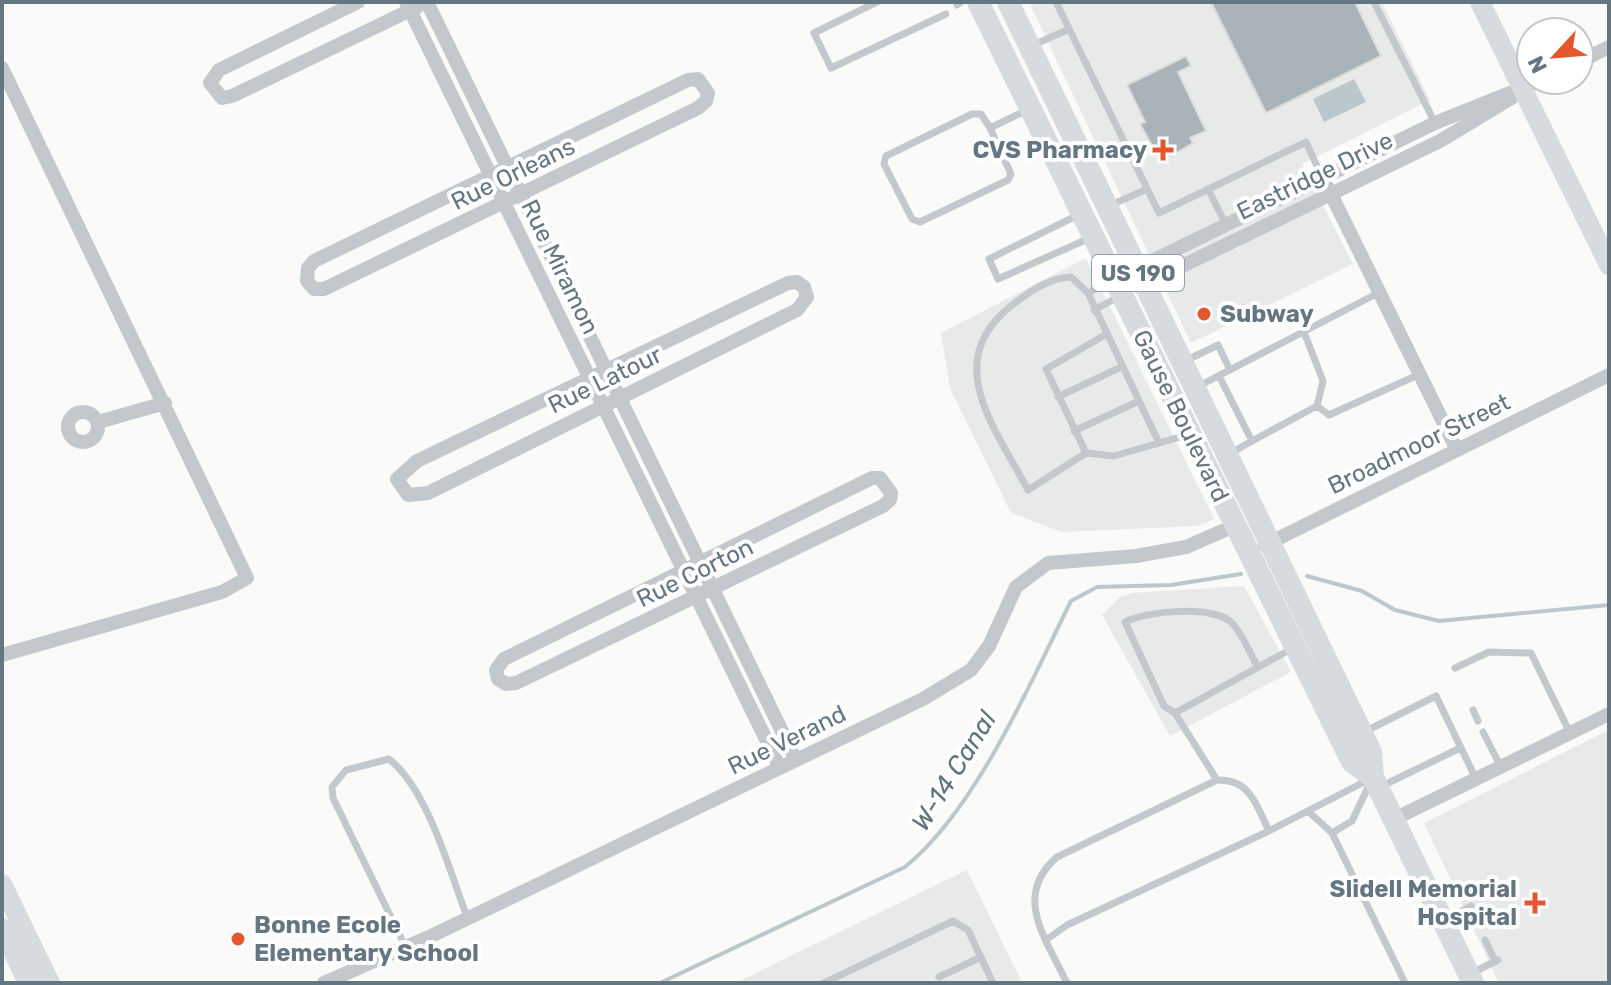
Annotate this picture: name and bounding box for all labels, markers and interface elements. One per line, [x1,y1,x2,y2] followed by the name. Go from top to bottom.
[1515,16,1595,96] north arrow
[1522,52,1553,78] text: N
[1232,126,1398,226] street label: Eastridge Drive
[447,132,579,216] street label: Rue Orleans
[972,136,1147,164] place label: CVS Pharmacy
[1154,141,1172,159] marker: CVS Pharmacy
[515,195,605,339] street label: Rue Miramon
[1092,255,1184,291] road number: US 190
[1220,300,1314,328] place label: Subway
[1195,305,1213,323] marker: Subway
[1127,325,1235,507] street label: Gause Boulevard
[544,340,666,420] street label: Rue Latour
[1323,388,1515,500] street label: Broadmoor Street
[632,533,758,613] street label: Rue Corton
[723,699,851,781] street label: Rue Verand
[905,705,1003,836] water label: W-14 Canal
[1330,875,1517,931] place label: Slidell Memorial Hospital
[1524,892,1546,914] marker: Slidell Memorial Hospital
[254,911,479,967] place label: Bonne Ecole Elementary School
[229,930,247,948] marker: Bonne Ecole Elementary School

